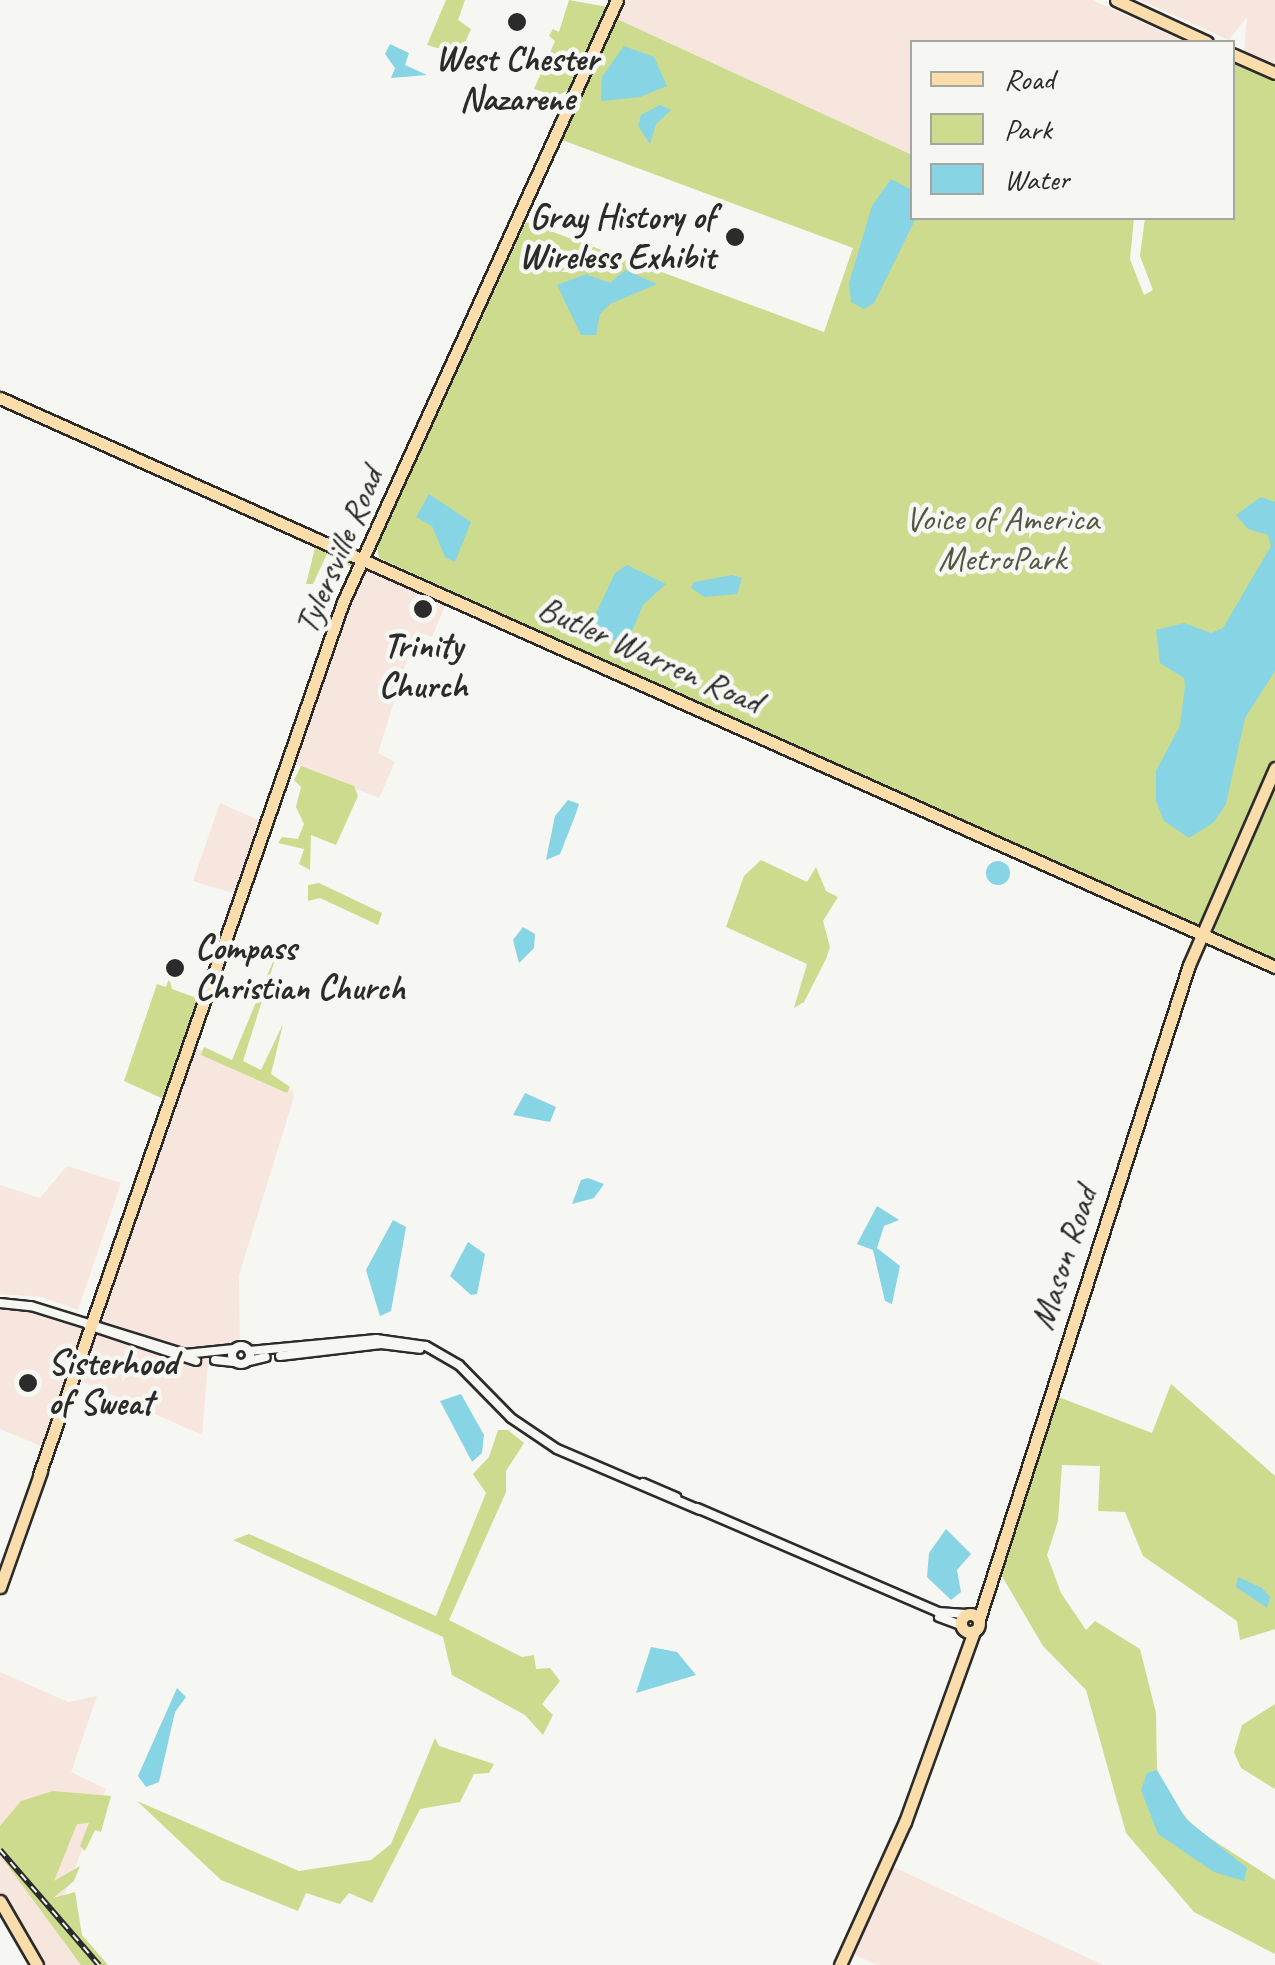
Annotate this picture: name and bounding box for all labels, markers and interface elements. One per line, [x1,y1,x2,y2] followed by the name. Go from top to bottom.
[506,11,528,33] marker: West Chester Nazarene
[436,38,598,120] place label: West Chester Nazarene
[910,40,1235,220] legend
[1004,60,1054,98] text: Road
[1004,110,1052,148] text: Park
[1004,160,1069,198] text: Water
[519,196,715,278] place label: Gray History of Wireless Exhibit
[724,226,746,248] marker: Gray History of Wireless Exhibit
[285,462,393,640] street label: Tylersville Road
[905,498,1099,580] park label: Voice of America MetroPark
[531,587,769,723] street label: Butler Warren Road
[412,598,434,620] marker: Trinity Church
[379,625,467,707] place label: Trinity Church
[195,927,406,1009] place label: Compass Christian Church
[164,957,186,979] marker: Compass Christian Church
[1021,1181,1107,1335] street label: Mason Road
[48,1342,177,1424] place label: Sisterhood of Sweat
[17,1372,39,1394] marker: Sisterhood of Sweat

